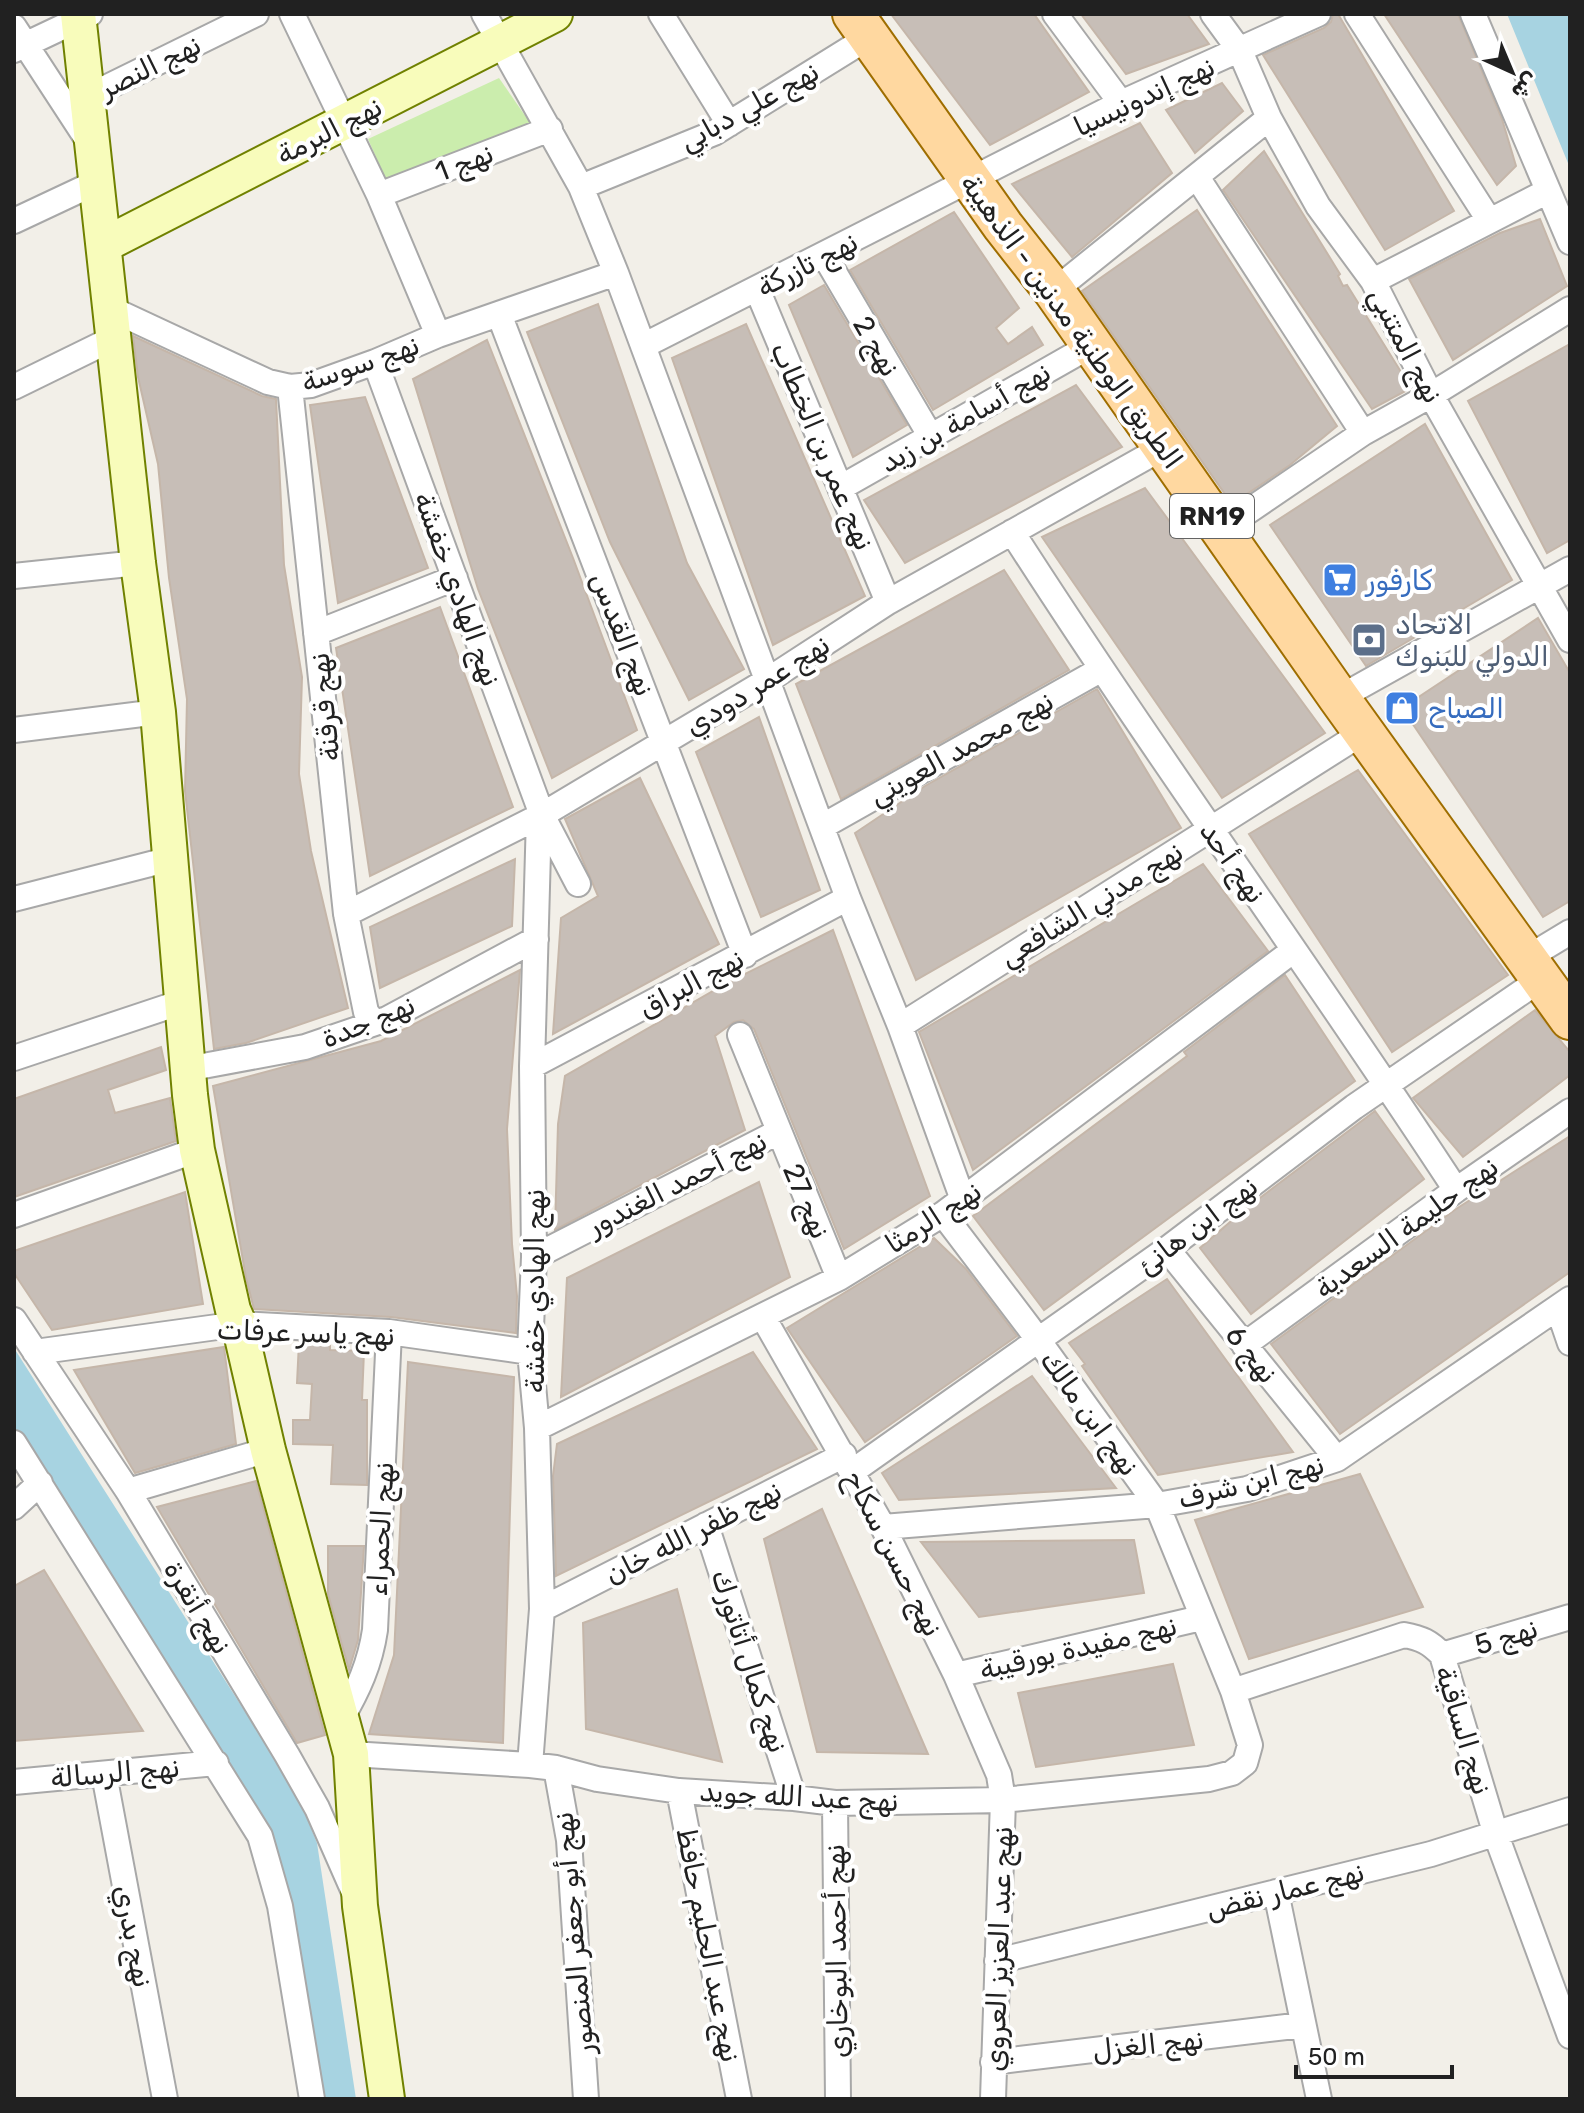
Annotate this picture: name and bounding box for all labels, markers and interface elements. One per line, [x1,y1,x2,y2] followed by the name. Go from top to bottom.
[92,28,208,109] street label: نهج النصر
[1472,32,1552,112] north arrow
[1068,49,1221,146] street label: نهج إندونيسيا
[674,55,827,163] street label: نهج علي دبابي
[1506,67,1545,105] text: ش
[271,90,389,174] street label: نهج البرمة
[430,136,499,191] street label: نهج 1
[954,167,1190,475] street label: الطريق الوطنية مدنين - الذهيبة
[751,225,865,307] street label: نهج تازركة
[1357,282,1450,411] street label: نهج المتنبي
[844,310,907,384] street label: نهج 2
[297,328,425,402] street label: نهج سوسة
[761,337,881,556] street label: نهج عمر بن الخطاب
[874,355,1058,482] street label: نهج أسامة بن زيد
[404,488,508,692] street label: نهج الهادي خفشة
[1170,494,1254,538] road number: RN19
[1321,561,1359,599] supermarket icon: كارفور
[1364,564,1433,597] place label: كارفور
[581,568,661,702] street label: نهج القدس
[1395,608,1549,678] place label: الاتحاد الدولي للبنوك
[1350,621,1388,659] bank icon: الاتحاد الدولي للبنوك
[679,628,837,746] street label: نهج عمر دودي
[302,651,350,763] street label: نهج قرقنة
[863,684,1062,817] street label: نهج محمد العويني
[1383,689,1421,727] shop icon: الصباح
[1428,692,1504,728] place label: الصباح
[1190,815,1273,911] street label: نهج أحد
[993,835,1192,978] street label: نهج مدني الشافعي
[633,942,751,1028] street label: نهج البراق
[317,988,421,1058] street label: نهج جدة
[580,1124,774,1246] street label: نهج أحمد الغندور
[1308,1150,1506,1308] street label: نهج حليمة السعدية
[773,1159,837,1245] street label: نهج 27
[1130,1169,1266,1284] street label: نهج ابن هانئ
[879,1174,989,1263] street label: نهج الرمثا
[518,1189,554,1393] street label: نهج الهادي خفشة
[216,1313,396,1355] street label: نهج ياسر عرفات
[1216,1319,1285,1392] street label: نهج 6
[1031,1344,1146,1484] street label: نهج ابن مالك
[1174,1447,1329,1519] street label: نهج ابن شرف
[360,1461,403,1597] street label: نهج الحمراء
[835,1465,950,1643] street label: نهج حسن سكاح
[599,1474,788,1594] street label: نهج ظفر الله خان
[154,1554,238,1662] street label: نهج أنقرة
[702,1565,795,1758] street label: نهج كمال أتاتورك
[976,1609,1181,1689] street label: نهج مفيدة بورقيبة
[1471,1611,1543,1665] street label: نهج 5
[1425,1662,1499,1800] street label: نهج الساقية
[49,1750,181,1798] street label: نهج الرسالة
[698,1775,900,1821] street label: نهج عبد الله جويد
[546,1810,604,2057] street label: نهج أبو جعفر المنصور
[667,1825,747,2065] street label: نهج عبد الحليم حافظ
[978,1826,1022,2072] street label: نهج عبد العزيز العروي
[818,1843,858,2058] street label: نهج أحمد البوخاري
[1202,1855,1368,1929] street label: نهج عمار نقض
[104,1882,160,1991] street label: نهج بدري
[1091,2022,1206,2070] street label: نهج الغزل
[1296,2029,1452,2079] scale bar
[1308,2043,1365,2071] text: 50 m

